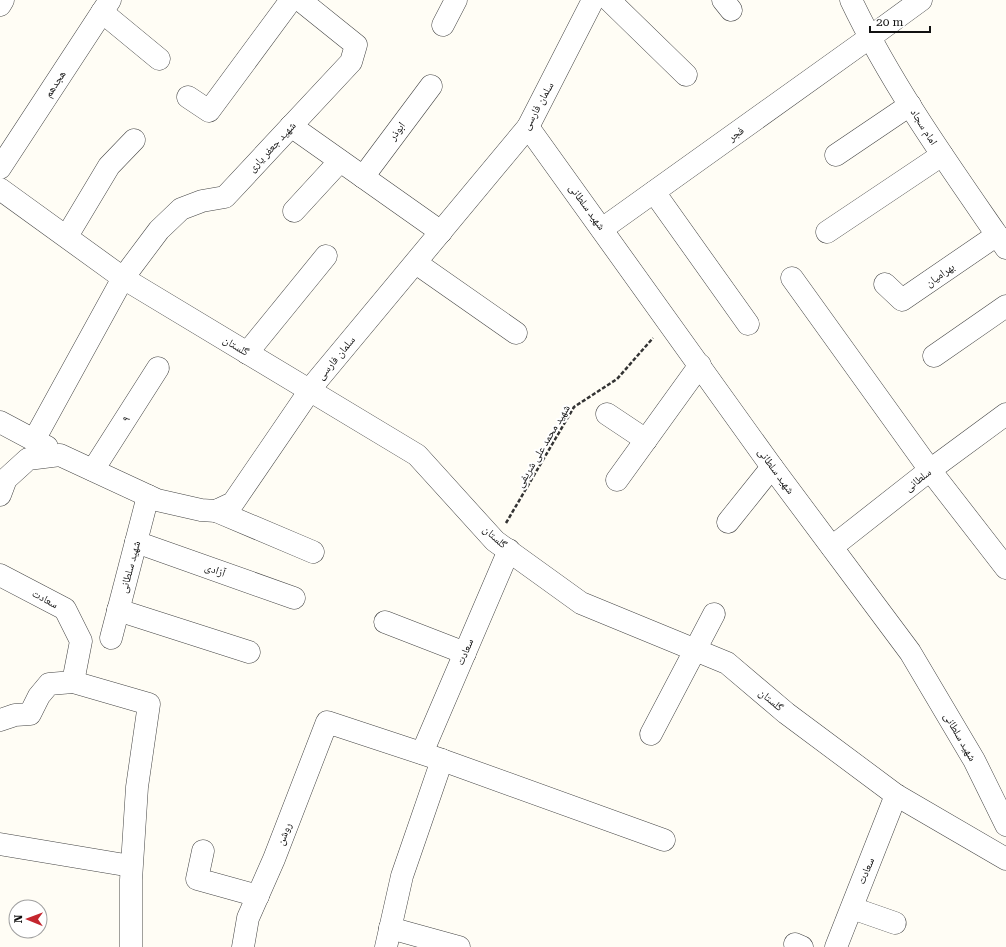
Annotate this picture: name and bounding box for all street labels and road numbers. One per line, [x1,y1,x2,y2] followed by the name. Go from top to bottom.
[42,68,70,100] street label: هجدهم
[519,80,557,132] street label: سلمان فارسی
[908,106,940,148] street label: امام سجاد
[245,119,299,175] street label: شهید جعفر یاری
[385,119,408,144] street label: ابوذر
[725,124,747,145] street label: فجر
[566,181,608,233] street label: شهید سلطانی
[923,260,957,290] street label: بهرامیان
[221,333,252,359] street label: گلستان
[314,334,358,382] street label: سلمان فارسی
[513,402,573,490] street label: شهید محمد علی شریفی
[119,413,133,425] street label: ۹
[755,445,797,497] street label: شهید سلطانی
[902,466,934,494] street label: سلطانی
[480,523,510,551] street label: گلستان
[117,539,143,595] street label: شهید سلطانی
[203,560,227,580] street label: آزادی
[30,587,60,611] street label: سعادت
[454,637,476,667] street label: سعادت
[756,686,786,714] street label: گلستان
[941,711,979,763] street label: شهید سلطانی
[274,821,294,847] street label: روشن
[855,856,877,886] street label: سعادت

